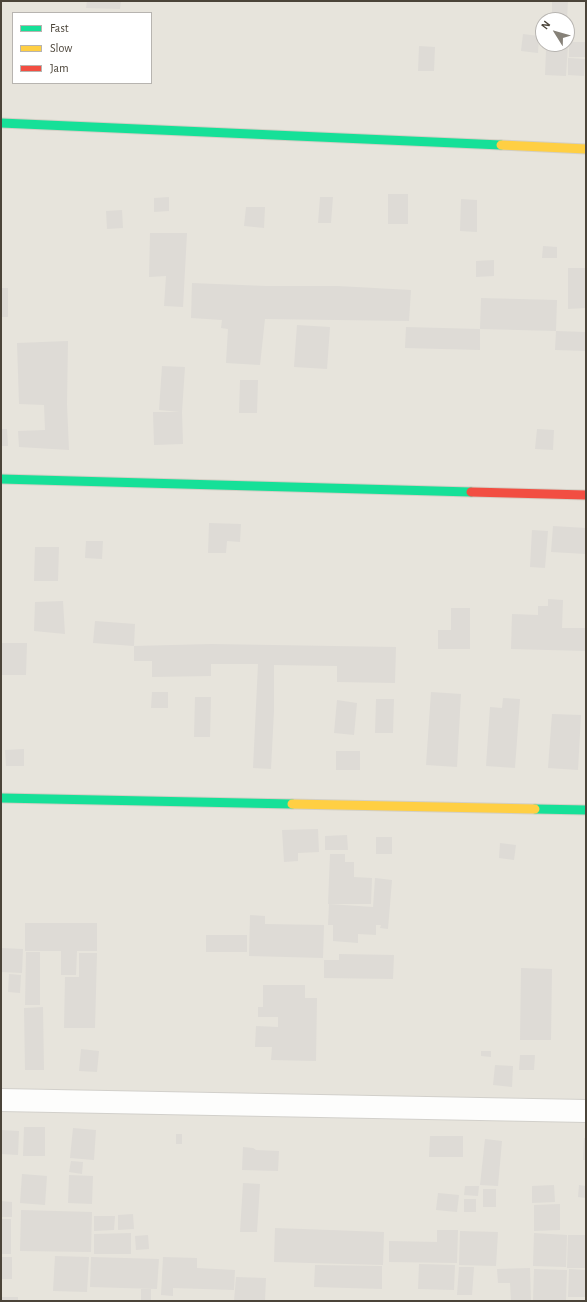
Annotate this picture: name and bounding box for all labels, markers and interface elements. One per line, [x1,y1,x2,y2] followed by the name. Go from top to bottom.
[12,12,152,84] legend
[535,12,575,52] north arrow
[539,19,553,31] text: N
[50,22,69,34] text: Fast
[50,42,72,54] text: Slow
[50,62,69,74] text: Jam

